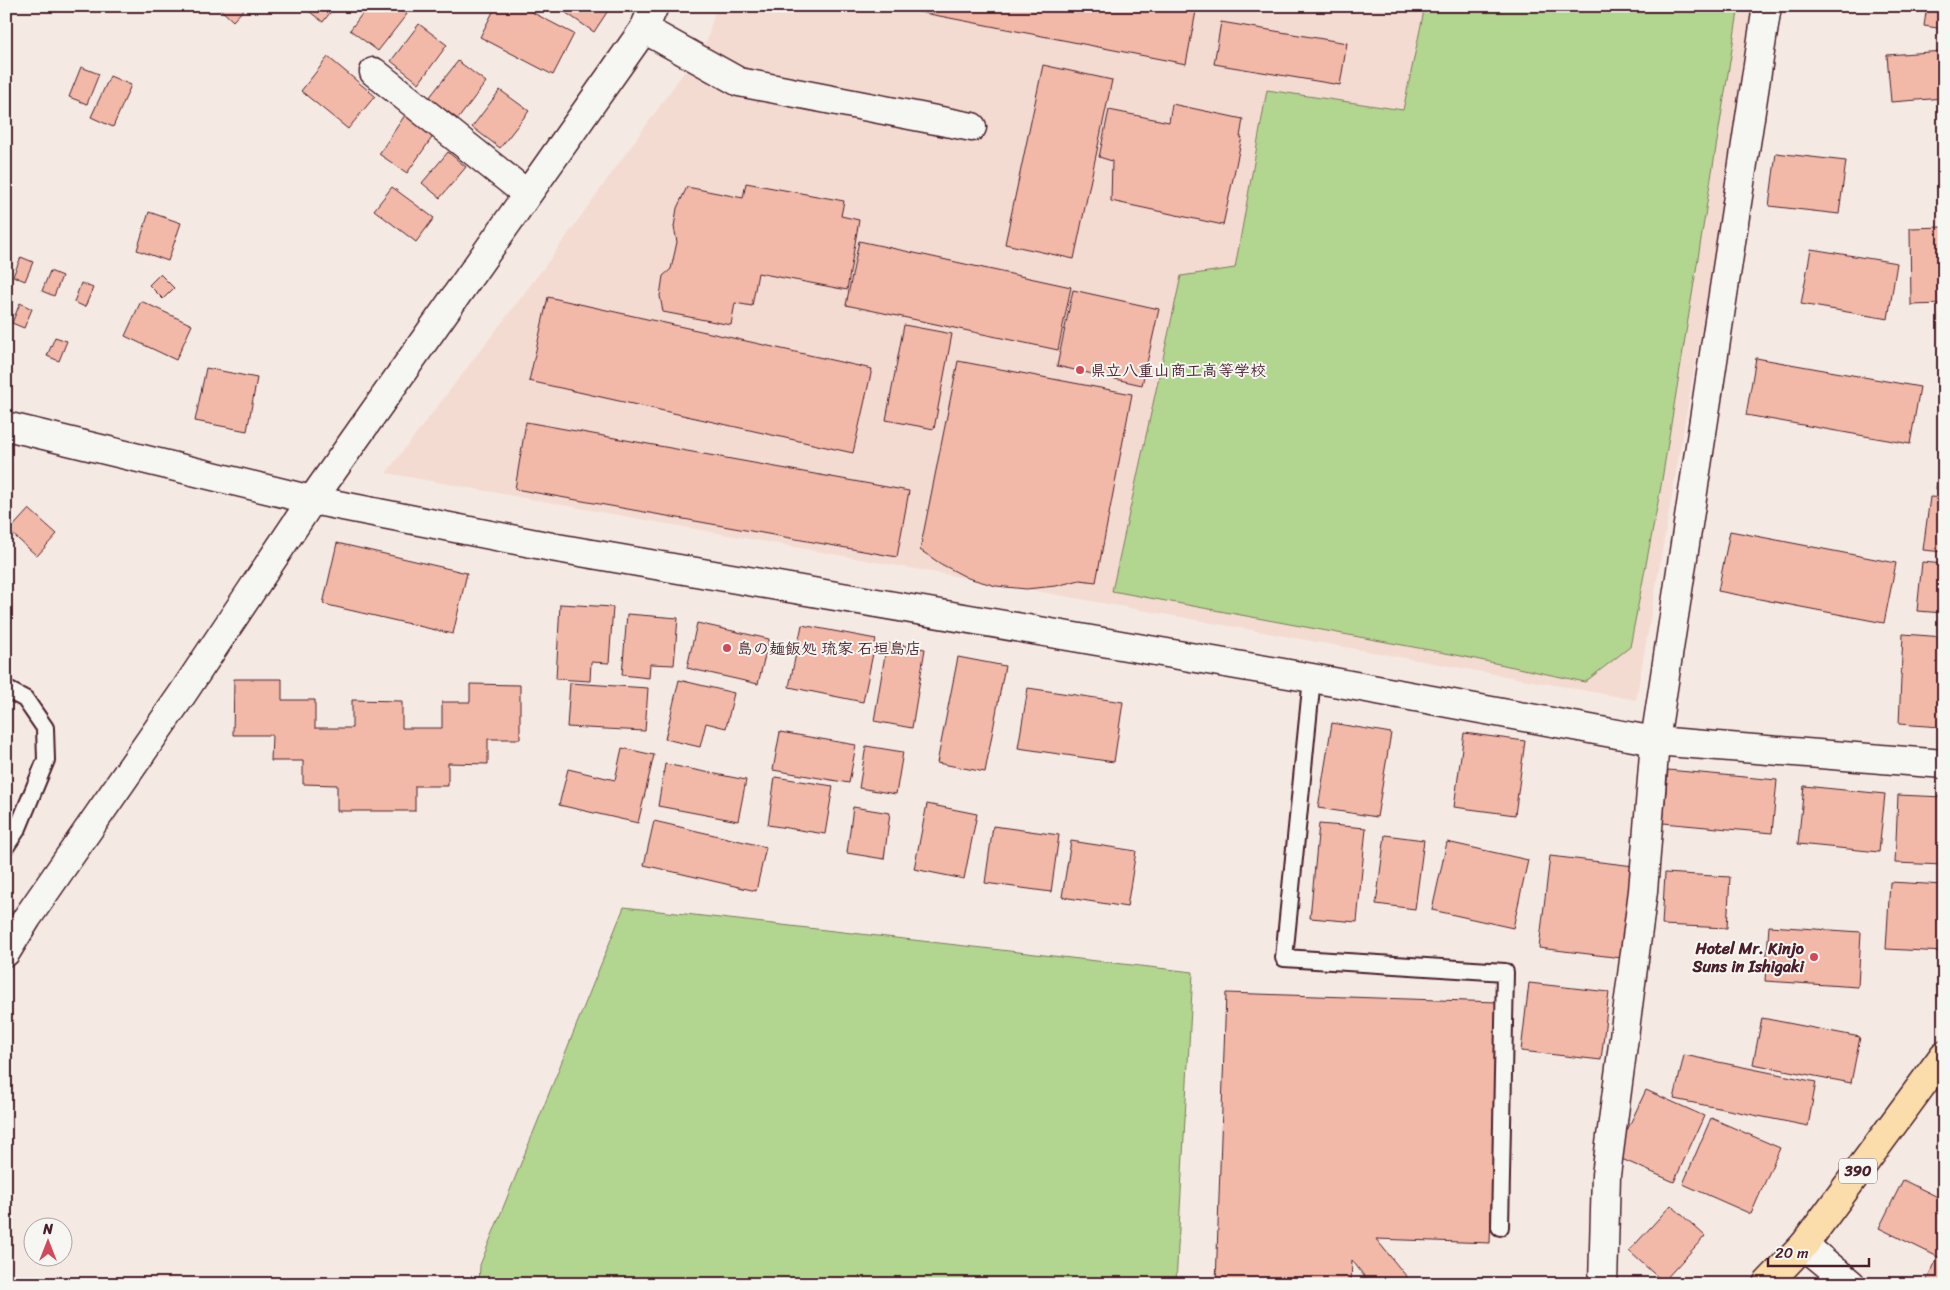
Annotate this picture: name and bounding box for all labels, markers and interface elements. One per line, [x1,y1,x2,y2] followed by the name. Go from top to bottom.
[1090,356,1266,385] place label: 県立八重山商工高等学校
[1074,364,1086,376] marker: 県立八重山商工高等学校
[737,634,921,663] place label: 島の麺飯処 琉家 石垣島店
[721,642,733,654] marker: 島の麺飯処 琉家 石垣島店
[1691,934,1806,981] place label: Hotel Mr. Kinjo Suns in Ishigaki
[1808,951,1820,963] marker: Hotel Mr. Kinjo Suns in Ishigaki
[1839,1158,1877,1184] road number: 390
[42,1217,53,1242] text: N
[22,1218,72,1268] north arrow
[1768,1235,1869,1267] scale bar
[1775,1240,1809,1266] text: 20 m

